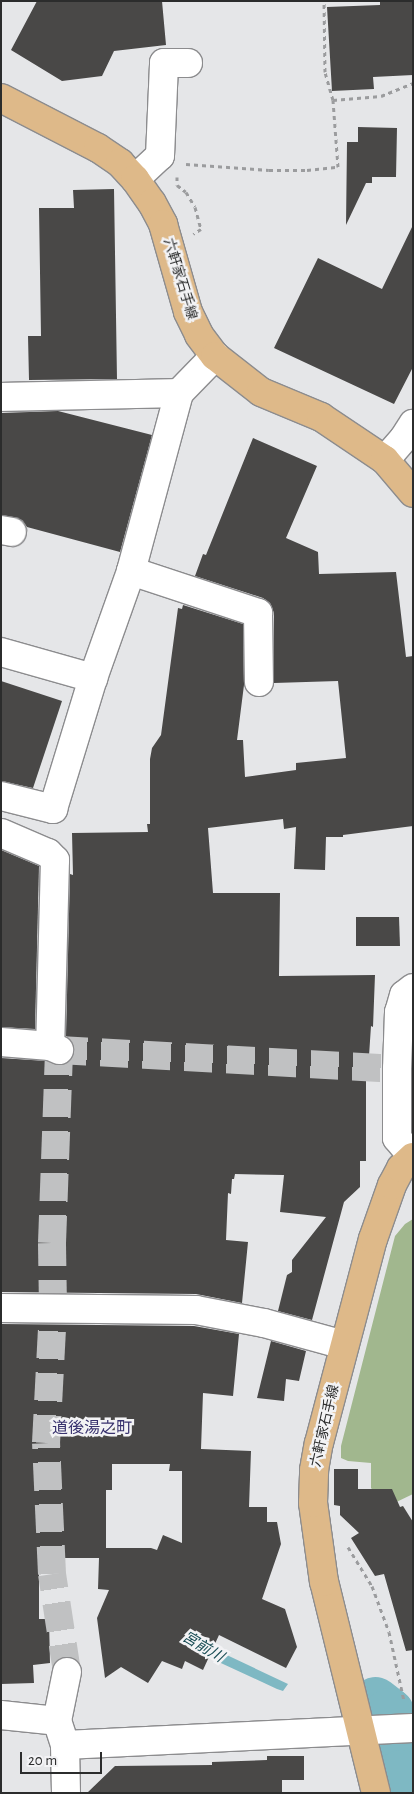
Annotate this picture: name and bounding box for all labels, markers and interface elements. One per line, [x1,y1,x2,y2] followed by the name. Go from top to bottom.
[160,236,200,322] street label: 六軒家石手線
[307,1383,343,1469] street label: 六軒家石手線
[52,1418,132,1438] district label: 道後湯之町
[179,1628,227,1666] water label: 宮前川
[22,1742,105,1774] scale bar
[28,1753,57,1768] text: 20 m

